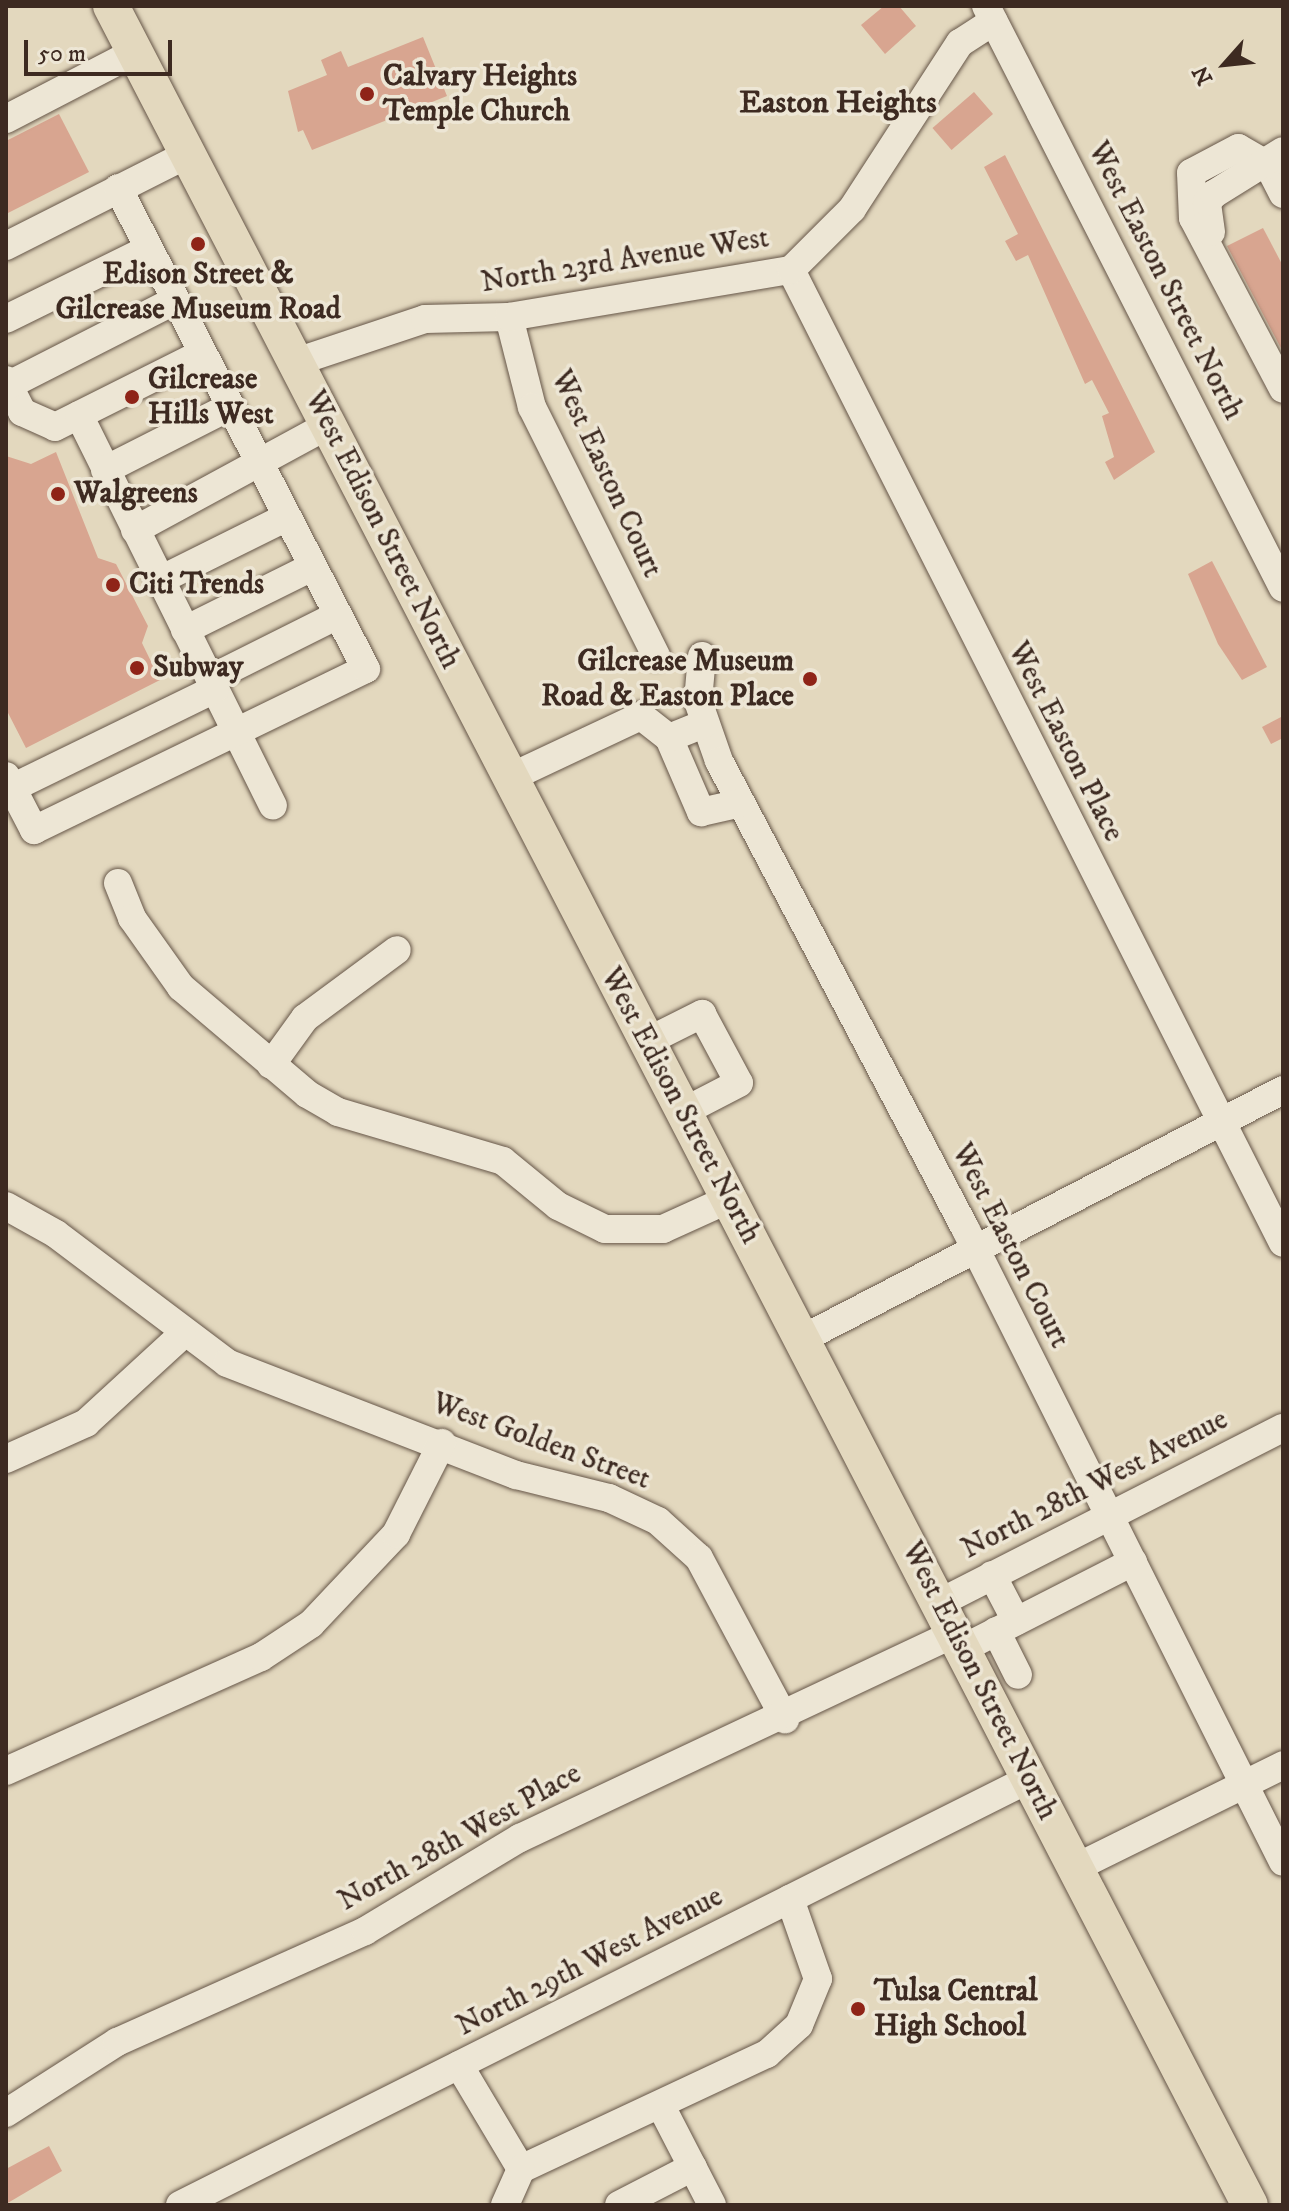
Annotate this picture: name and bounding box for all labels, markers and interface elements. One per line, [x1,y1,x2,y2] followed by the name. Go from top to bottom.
[28,24,176,74] scale bar
[1185,24,1265,104] north arrow
[38,39,86,69] text: 50 m
[383,59,577,130] place label: Calvary Heights Temple Church
[1187,61,1219,89] text: N
[739,84,937,122] district label: Easton Heights
[358,85,376,103] marker: Calvary Heights Temple Church
[1079,136,1251,426] street label: West Easton Street North
[479,220,771,302] street label: North 23rd Avenue West
[189,235,207,253] marker: Edison Street & Gilcrease Museum Road
[55,257,341,328] place label: Edison Street & Gilcrease Museum Road
[148,362,273,432] place label: Gilcrease Hills West
[542,365,670,583] street label: West Easton Court
[296,385,468,675] street label: West Edison Street North
[123,388,141,406] marker: Gilcrease Hills West
[74,476,198,512] place label: Walgreens
[49,485,67,503] marker: Walgreens
[129,567,264,603] place label: Citi Trends
[104,576,122,594] marker: Citi Trends
[999,636,1131,848] street label: West Easton Place
[541,644,794,714] place label: Gilcrease Museum Road & Easton Place
[153,650,243,686] place label: Subway
[128,659,146,677] marker: Subway
[801,670,819,688] marker: Gilcrease Museum Road & Easton Place
[592,962,768,1250] street label: West Edison Street North
[943,1138,1077,1354] street label: West Easton Court
[427,1386,655,1498] street label: West Golden Street
[956,1402,1234,1568] street label: North 28th West Avenue
[893,1536,1065,1826] street label: West Edison Street North
[332,1756,588,1920] street label: North 28th West Place
[451,1879,729,2045] street label: North 29th West Avenue
[874,1974,1038,2044] place label: Tulsa Central High School
[849,2000,867,2018] marker: Tulsa Central High School

